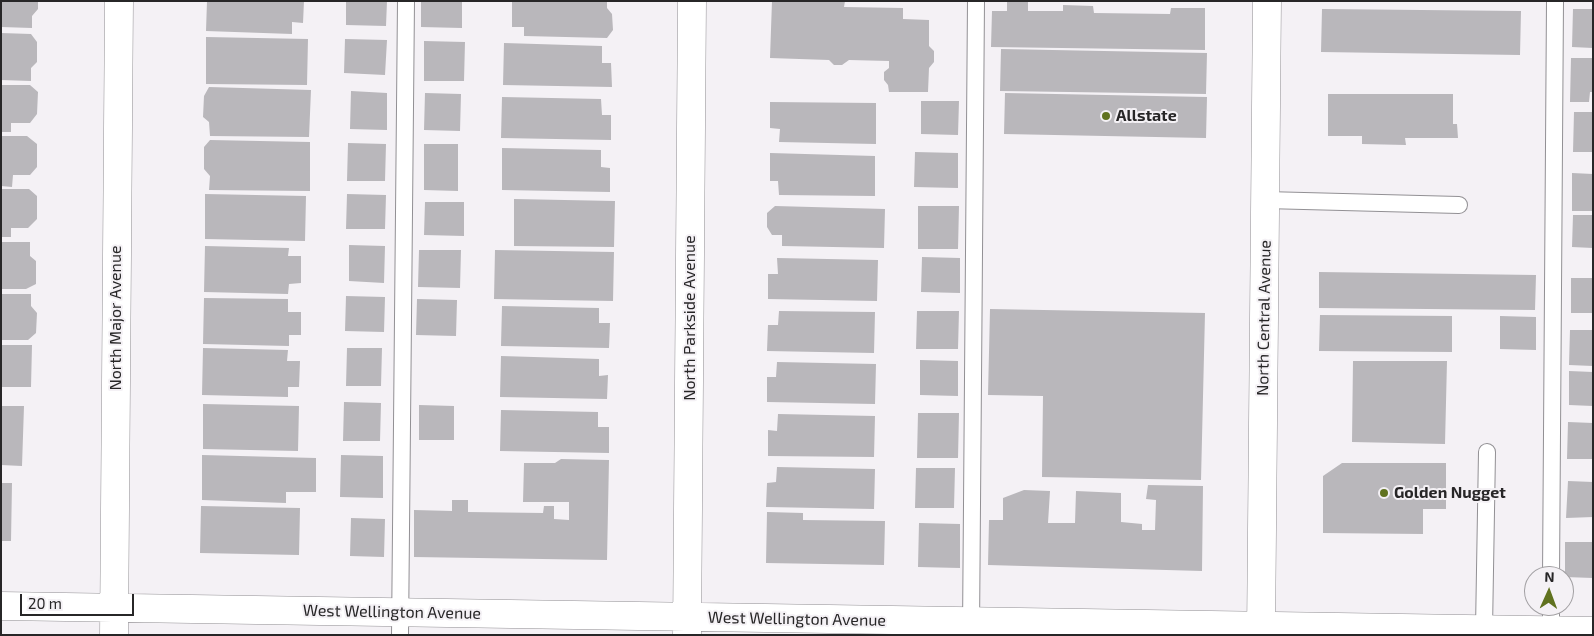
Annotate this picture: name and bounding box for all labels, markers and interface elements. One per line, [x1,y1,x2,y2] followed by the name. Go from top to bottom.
[1116,106,1177,126] place label: Allstate
[1100,110,1112,122] marker: Allstate
[680,235,700,401] street label: North Parkside Avenue
[1253,240,1275,396] street label: North Central Avenue
[106,245,126,391] street label: North Major Avenue
[1394,483,1506,503] place label: Golden Nugget
[1378,487,1390,499] marker: Golden Nugget
[1524,566,1574,616] north arrow
[1544,568,1555,585] text: N
[22,584,136,616] scale bar
[28,594,62,612] text: 20 m
[303,601,481,623] street label: West Wellington Avenue
[708,608,886,630] street label: West Wellington Avenue

